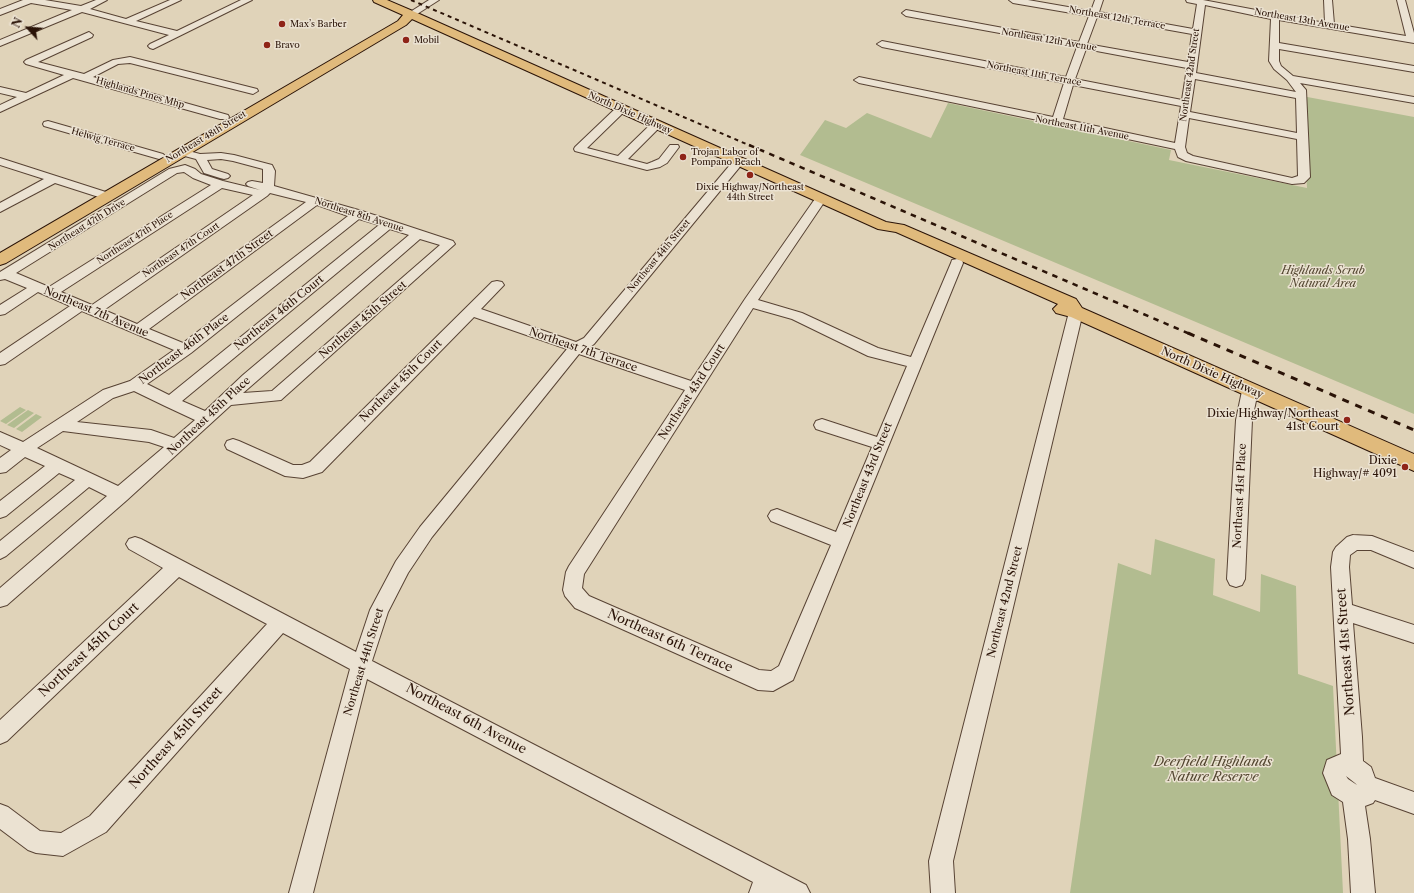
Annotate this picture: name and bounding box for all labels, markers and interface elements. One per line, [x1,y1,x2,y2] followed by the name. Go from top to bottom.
[1068,4,1166,32] street label: Northeast 12th Terrace
[1254,6,1350,34] street label: Northeast 13th Avenue
[8,8,48,48] north arrow
[9,15,26,30] text: N
[277,19,287,29] marker: Max’s Barber
[290,19,346,29] place label: Max’s Barber
[1000,26,1098,54] street label: Northeast 12th Avenue
[1178,28,1202,122] street label: Northeast 42nd Street
[401,35,411,45] marker: Mobil
[414,35,439,45] place label: Mobil
[262,40,272,50] marker: Bravo
[275,40,300,50] place label: Bravo
[986,60,1082,88] street label: Northeast 11th Terrace
[94,75,186,111] street label: Highlands Pines Mhp
[586,90,674,136] street label: North Dixie Highway
[164,109,248,165] street label: Northeast 48th Street
[1034,114,1130,142] street label: Northeast 11th Avenue
[70,126,136,154] street label: Helwig Terrace
[691,147,761,168] place label: Trojan Labor of Pompano Beach
[678,152,688,162] marker: Trojan Labor of Pompano Beach
[745,170,755,180] marker: Dixie Highway/Northeast 44th Street
[696,182,804,203] place label: Dixie Highway/Northeast 44th Street
[313,195,405,235] street label: Northeast 8th Avenue
[46,197,128,253] street label: Northeast 47th Drive
[95,209,175,267] street label: Northeast 47th Place
[625,217,693,295] street label: Northeast 44th Street
[141,220,221,280] street label: Northeast 47th Court
[178,227,276,303] street label: Northeast 47th Street
[1281,264,1365,290] park label: Highlands Scrub Natural Area
[232,273,326,353] street label: Northeast 46th Court
[317,278,409,362] street label: Northeast 45th Street
[42,284,150,340] street label: Northeast 7th Avenue
[136,311,232,387] street label: Northeast 46th Place
[527,325,639,375] street label: Northeast 7th Terrace
[357,337,445,425] street label: Northeast 45th Court
[656,342,728,442] street label: Northeast 43rd Court
[1159,344,1265,402] street label: North Dixie Highway
[165,374,253,458] street label: Northeast 45th Place
[1207,407,1339,433] place label: Dixie Highway/Northeast 41st Court
[1342,415,1352,425] marker: Dixie Highway/Northeast 41st Court
[841,421,895,529] street label: Northeast 43rd Street
[1231,443,1249,549] street label: Northeast 41st Place
[1313,454,1397,480] place label: Dixie Highway/# 4091
[1400,462,1410,472] marker: Dixie Highway/# 4091
[985,545,1025,659] street label: Northeast 42nd Street
[1334,588,1358,716] street label: Northeast 41st Street
[36,600,142,700] street label: Northeast 45th Court
[341,606,387,718] street label: Northeast 44th Street
[605,606,735,676] street label: Northeast 6th Terrace
[403,681,529,757] street label: Northeast 6th Avenue
[126,684,226,792] street label: Northeast 45th Street
[1154,754,1272,785] park label: Deerfield Highlands Nature Reserve

